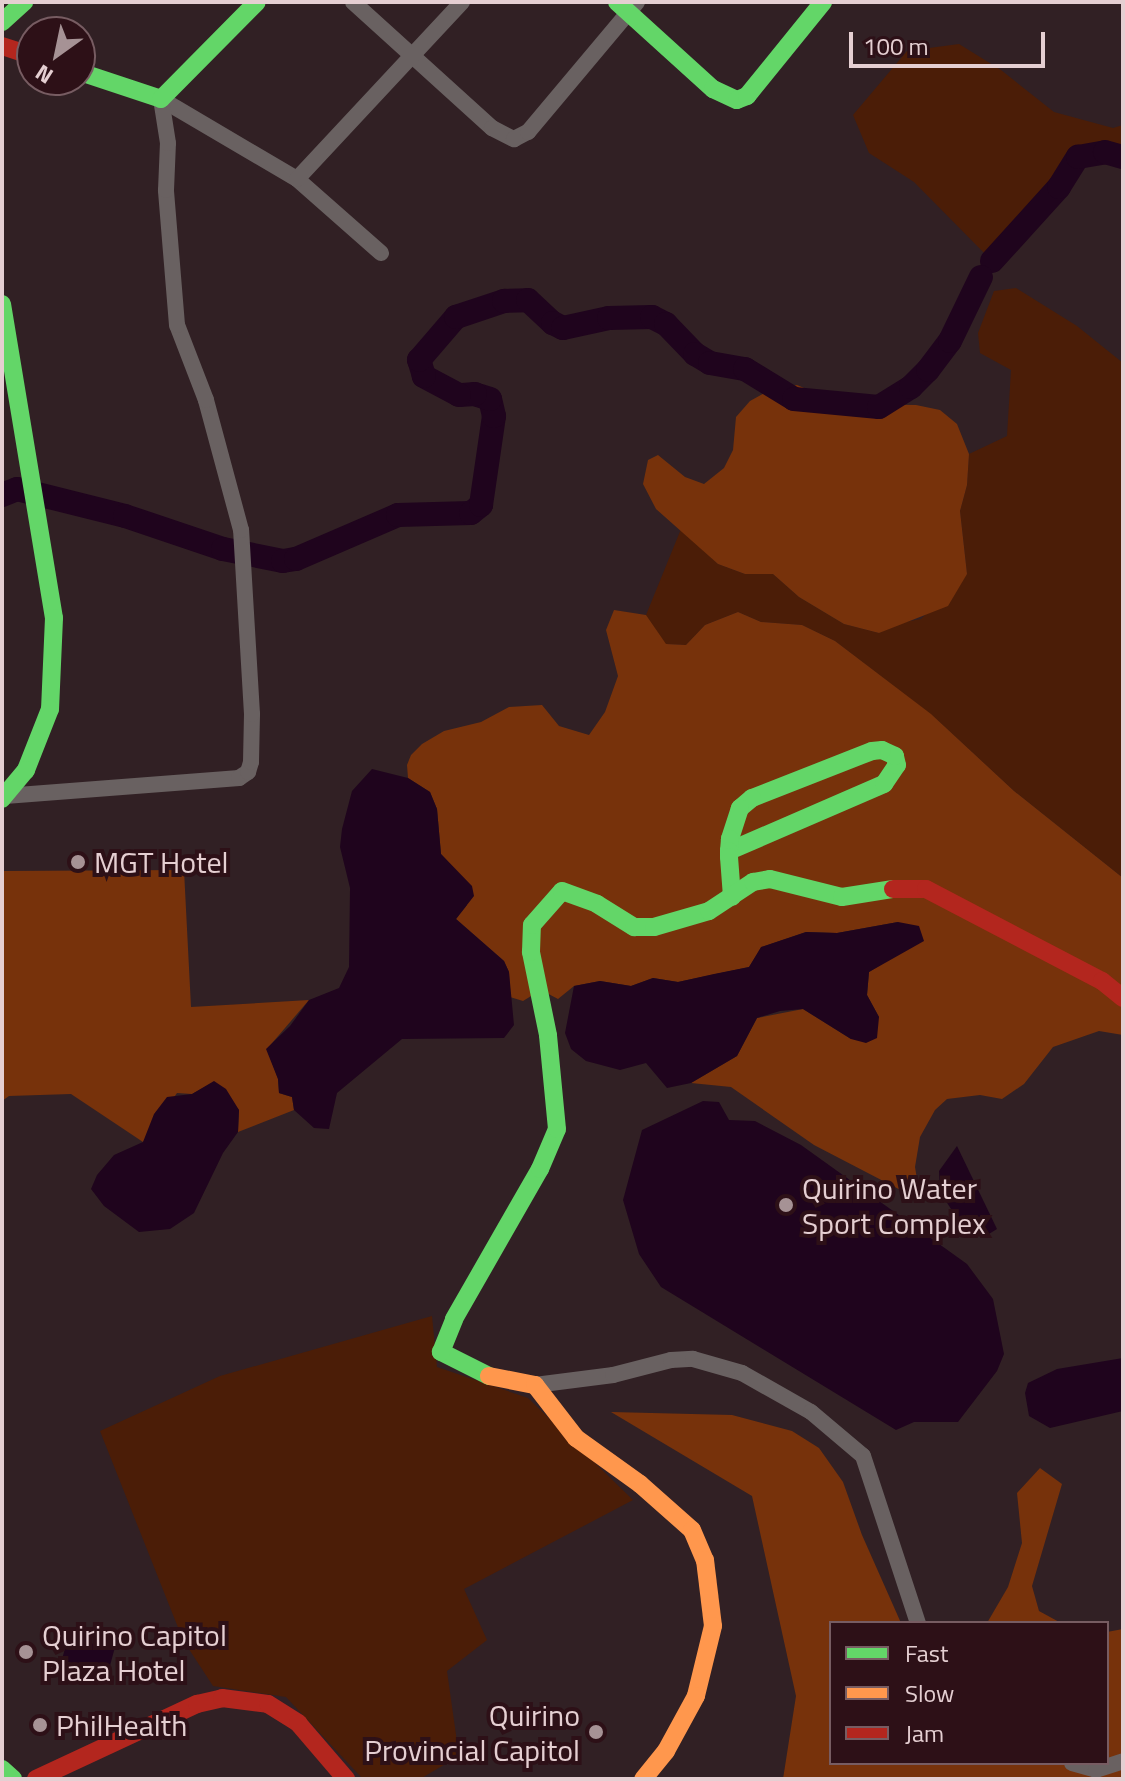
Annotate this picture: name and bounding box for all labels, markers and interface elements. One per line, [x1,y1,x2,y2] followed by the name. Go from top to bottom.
[16,16,96,96] north arrow
[853,16,1049,66] scale bar
[863,28,929,64] text: 100 m
[28,56,60,93] text: N
[94,844,228,880] place label: MGT Hotel
[69,853,87,871] marker: MGT Hotel
[802,1170,986,1240] place label: Quirino Water Sport Complex
[777,1196,795,1214] marker: Quirino Water Sport Complex
[42,1617,227,1688] place label: Quirino Capitol Plaza Hotel
[829,1621,1109,1765] legend
[905,1635,948,1671] text: Fast
[17,1643,35,1661] marker: Quirino Capitol Plaza Hotel
[905,1675,954,1711] text: Slow
[364,1697,580,1768] place label: Quirino Provincial Capitol
[56,1707,187,1743] place label: PhilHealth
[905,1715,944,1751] text: Jam
[31,1716,49,1734] marker: PhilHealth
[587,1723,605,1741] marker: Quirino Provincial Capitol

